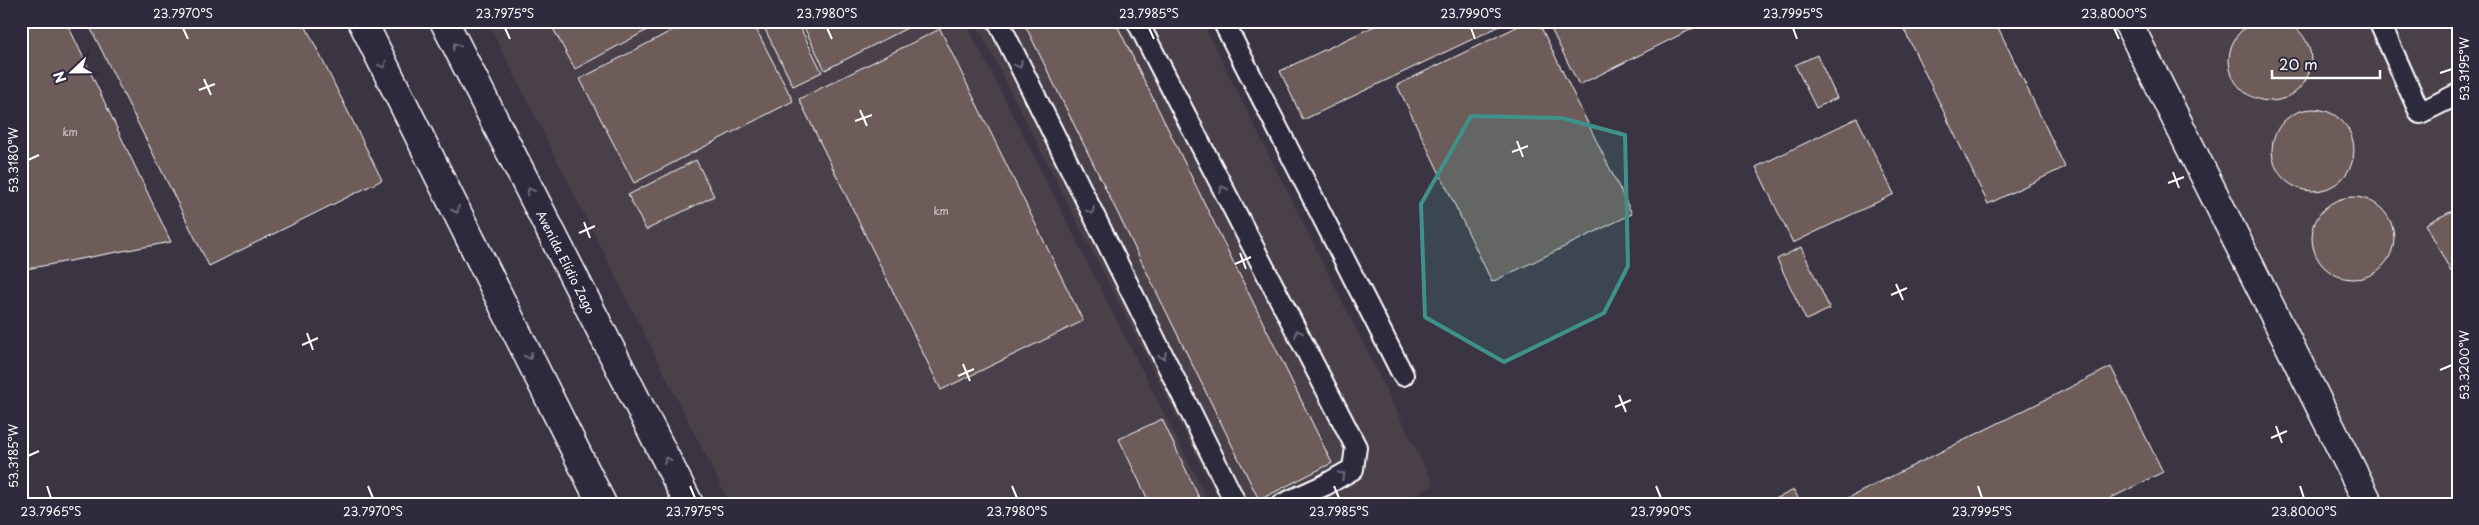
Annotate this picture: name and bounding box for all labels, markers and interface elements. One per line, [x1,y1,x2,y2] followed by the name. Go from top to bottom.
[153,4,213,22] text: 23.7970°S
[476,4,534,22] text: 23.7975°S
[797,4,857,22] text: 23.7980°S
[1119,4,1179,22] text: 23.7985°S
[1440,4,1502,22] text: 23.7990°S
[1763,4,1823,22] text: 23.7995°S
[2081,4,2147,22] text: 23.8000°S
[2455,36,2473,101] text: 53.3195°W
[452,42,462,51] one-way arrow
[48,48,98,98] north arrow
[2272,48,2379,80] scale bar
[2279,52,2318,75] text: 20 m
[377,60,388,69] one-way arrow
[1013,60,1023,69] one-way arrow
[48,68,71,86] text: N
[62,124,78,139] house number: km
[4,126,22,193] text: 53.3180°W
[1219,185,1229,194] one-way arrow
[526,187,536,196] one-way arrow
[933,203,949,218] house number: km
[450,205,460,214] one-way arrow
[1085,206,1095,215] one-way arrow
[532,207,600,317] street label: Avenida Elídio Zago
[1294,329,1304,338] one-way arrow
[2455,329,2473,400] text: 53.3200°W
[522,351,533,360] one-way arrow
[1157,351,1167,360] one-way arrow
[4,423,22,488] text: 53.3185°W
[663,456,673,465] one-way arrow
[1337,472,1346,482] one-way arrow
[21,502,81,520] text: 23.7965°S
[343,502,403,520] text: 23.7970°S
[666,502,724,520] text: 23.7975°S
[987,502,1047,520] text: 23.7980°S
[1309,502,1369,520] text: 23.7985°S
[1630,502,1692,520] text: 23.7990°S
[1952,502,2012,520] text: 23.7995°S
[2271,502,2337,520] text: 23.8000°S

